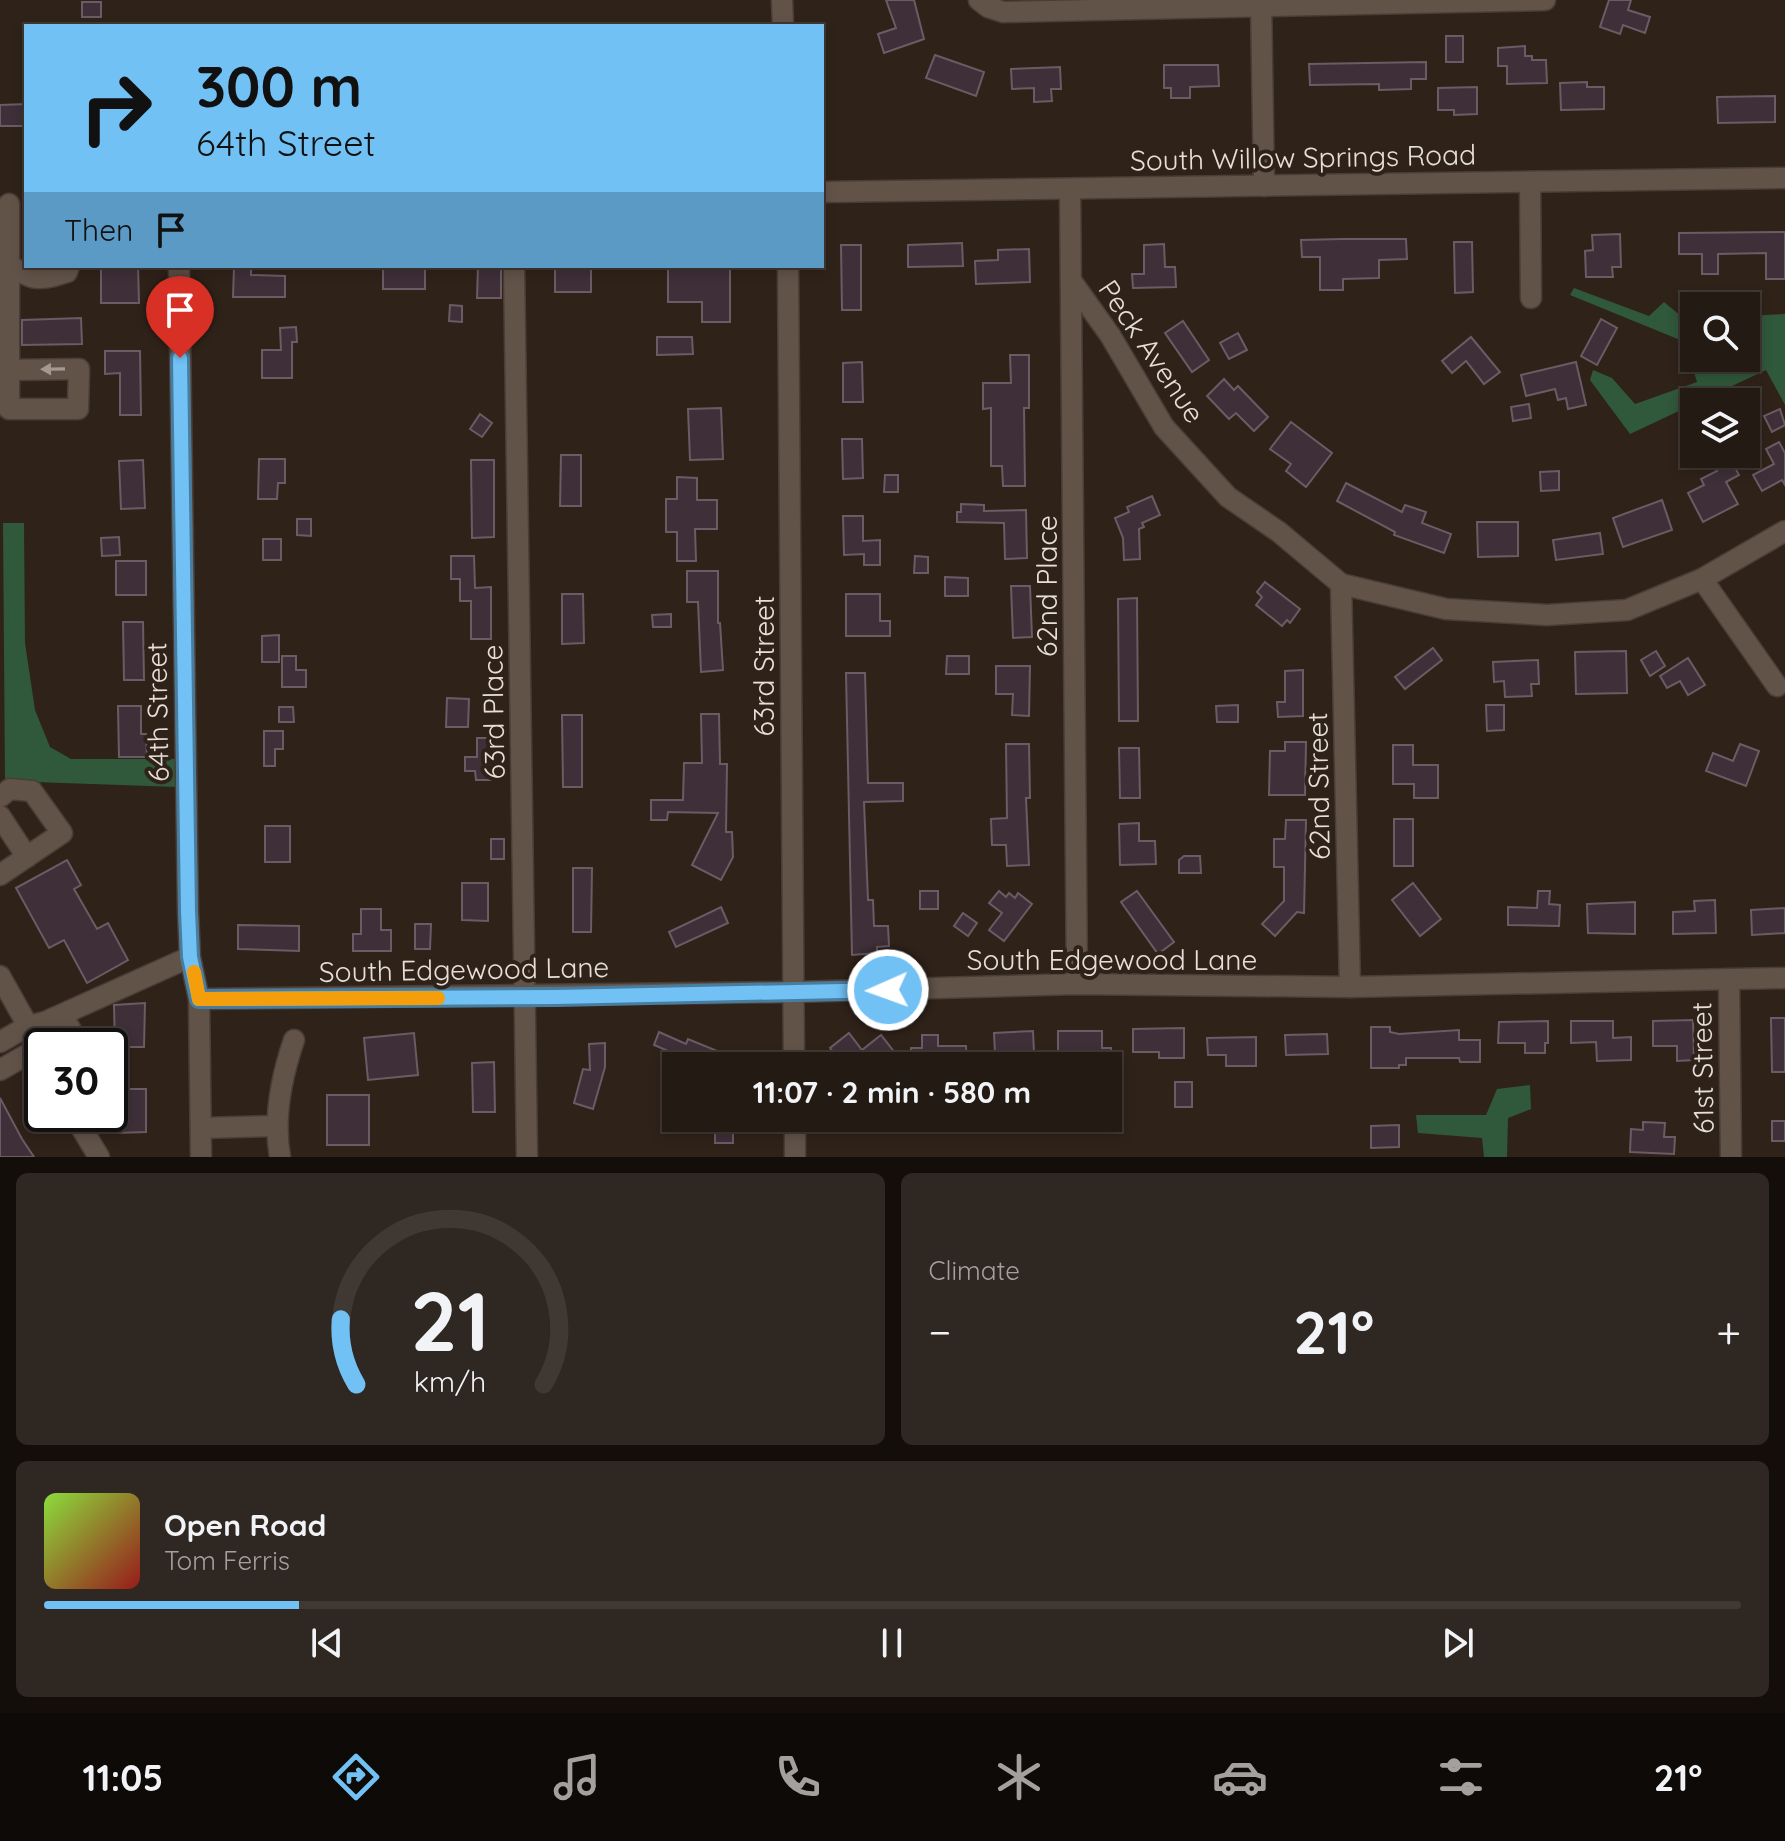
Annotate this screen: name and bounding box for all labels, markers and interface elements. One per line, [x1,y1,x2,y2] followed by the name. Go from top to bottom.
[196,51,362,121] text: 300 m
[64,56,168,160] icon: right
[196,120,376,165] text: 64th Street
[1130,136,1476,178] street label: South Willow Springs Road
[149,208,193,252] icon: arrive
[64,211,133,249] text: Then
[1091,273,1213,429] street label: Peck Avenue
[146,276,214,358] pin
[158,288,202,332] icon: arrive
[1680,292,1760,468] map controls
[1680,292,1760,372] button: search
[40,363,65,376] one-way arrow
[1680,388,1760,468] button: layers
[1029,515,1064,657] street label: 62nd Place
[746,595,781,737] street label: 63rd Street
[138,642,176,782] street label: 64th Street
[474,644,512,780] street label: 63rd Place
[1299,712,1337,860] street label: 62nd Street
[967,942,1257,977] street label: South Edgewood Lane
[846,948,930,1032] position arrow
[318,949,610,989] street label: South Edgewood Lane
[1683,1002,1721,1134] street label: 61st Street
[24,1028,128,1132] speed limit sign: 30
[753,1073,1031,1111] text: 11:07 · 2 min · 580 m
[929,1254,1020,1287] text: Climate
[410,1268,490,1372] text: 21
[1293,1294,1374,1369] text: 21°
[929,1304,951,1359] text: −
[1716,1304,1741,1359] text: +
[414,1363,487,1399] text: km/h
[164,1506,326,1544] text: Open Road
[164,1544,290,1577] text: Tom Ferris
[305,1621,349,1665] icon: previous
[870,1621,914,1665] icon: pause
[1436,1621,1480,1665] icon: next
[328,1749,384,1805] icon: directions
[549,1749,605,1805] icon: music
[770,1749,826,1805] icon: phone
[991,1749,1047,1805] icon: climate
[1212,1749,1268,1805] icon: car
[1433,1749,1489,1805] icon: filters
[82,1755,163,1800] text: 11:05
[1654,1755,1702,1800] text: 21°

